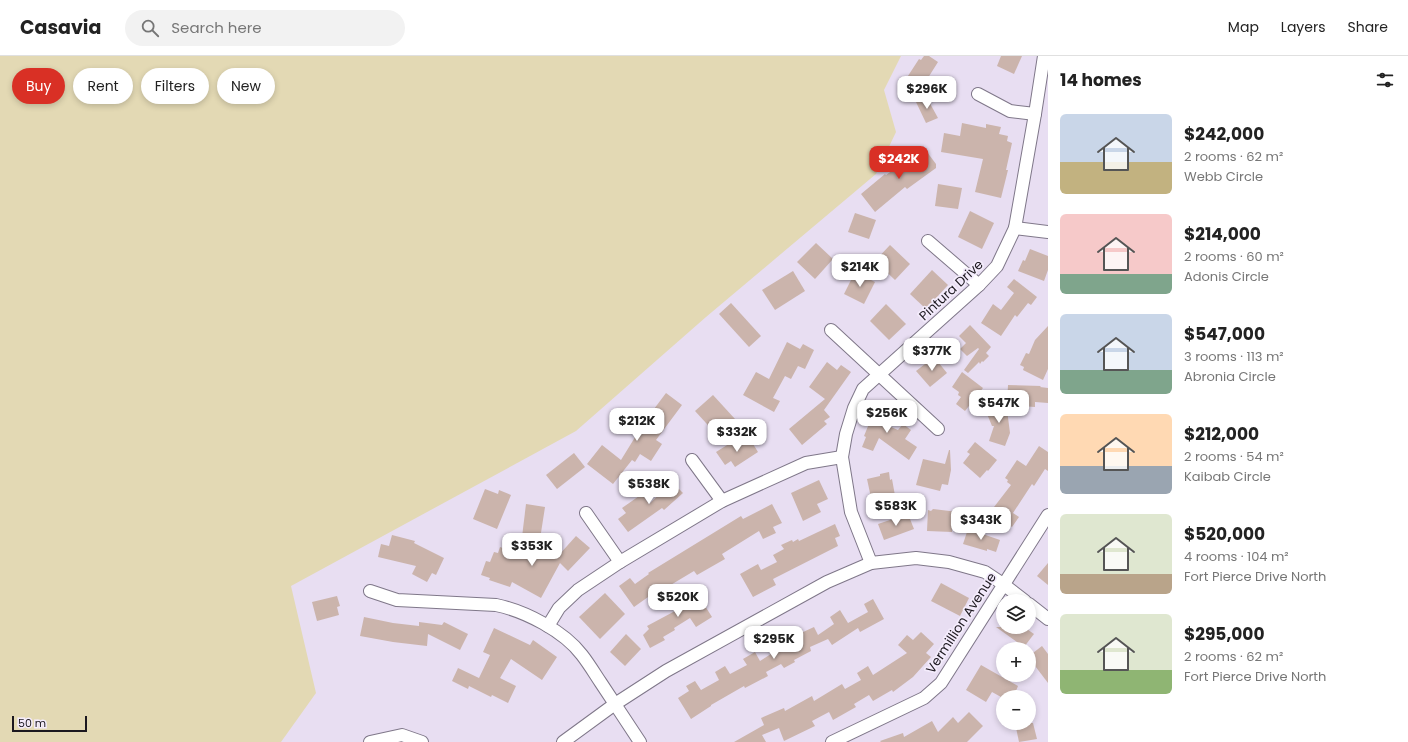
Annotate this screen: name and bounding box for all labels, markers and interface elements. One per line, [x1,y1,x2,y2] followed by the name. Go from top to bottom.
[125,10,405,46] search box
[20,14,101,41] text: Casavia
[139,17,161,39] icon: search
[171,17,262,38] text: Search here
[1228,17,1259,37] text: Map
[1281,17,1325,37] text: Layers
[1347,17,1388,37] text: Share
[12,68,65,104] chip: Buy
[73,68,133,104] chip: Rent
[141,68,209,104] chip: Filters
[217,68,275,104] chip: New
[1060,68,1142,92] text: 14 homes
[1374,69,1396,91] icon: filters
[899,76,955,110] pin: $296K
[906,79,948,98] text: $296K
[1184,122,1264,146] text: $242,000
[1092,130,1140,178] icon: home
[871,146,927,180] pin: $242K
[1184,147,1283,166] text: 2 rooms · 62 m²
[878,149,920,168] text: $242K
[1184,167,1263,186] text: Webb Circle
[1184,222,1261,246] text: $214,000
[1092,230,1140,278] icon: home
[1184,247,1284,266] text: 2 rooms · 60 m²
[832,254,888,288] pin: $214K
[915,255,987,325] street label: Pintura Drive
[841,257,879,276] text: $214K
[1184,267,1269,286] text: Adonis Circle
[1184,322,1265,346] text: $547,000
[1092,330,1140,378] icon: home
[904,338,960,372] pin: $377K
[912,341,952,360] text: $377K
[1184,347,1284,366] text: 3 rooms · 113 m²
[1184,367,1276,386] text: Abronia Circle
[971,390,1027,424] pin: $547K
[978,393,1020,412] text: $547K
[859,400,915,434] pin: $256K
[866,403,908,422] text: $256K
[609,408,665,442] pin: $212K
[618,411,656,430] text: $212K
[709,419,765,453] pin: $332K
[717,422,757,441] text: $332K
[1184,422,1259,446] text: $212,000
[1092,430,1140,478] icon: home
[1184,447,1284,466] text: 2 rooms · 54 m²
[1184,467,1271,486] text: Kaibab Circle
[621,471,677,505] pin: $538K
[628,474,670,493] text: $538K
[868,493,924,527] pin: $583K
[875,496,917,515] text: $583K
[953,507,1009,541] pin: $343K
[960,510,1002,529] text: $343K
[1184,522,1265,546] text: $520,000
[1092,530,1140,578] icon: home
[504,533,560,567] pin: $353K
[511,536,553,555] text: $353K
[1184,547,1289,566] text: 4 rooms · 104 m²
[1184,567,1326,586] text: Fort Pierce Drive North
[921,569,1001,677] street label: Vermillion Avenue
[650,584,706,618] pin: $520K
[657,587,699,606] text: $520K
[996,594,1036,730] map controls
[996,594,1036,634] button: layers
[1184,622,1265,646] text: $295,000
[746,626,802,660] pin: $295K
[753,629,795,648] text: $295K
[1092,630,1140,678] icon: home
[996,642,1036,682] button: +
[1184,647,1283,666] text: 2 rooms · 62 m²
[1184,667,1326,686] text: Fort Pierce Drive North
[996,690,1036,730] button: −
[12,714,87,733] scale bar
[18,715,46,731] text: 50 m

